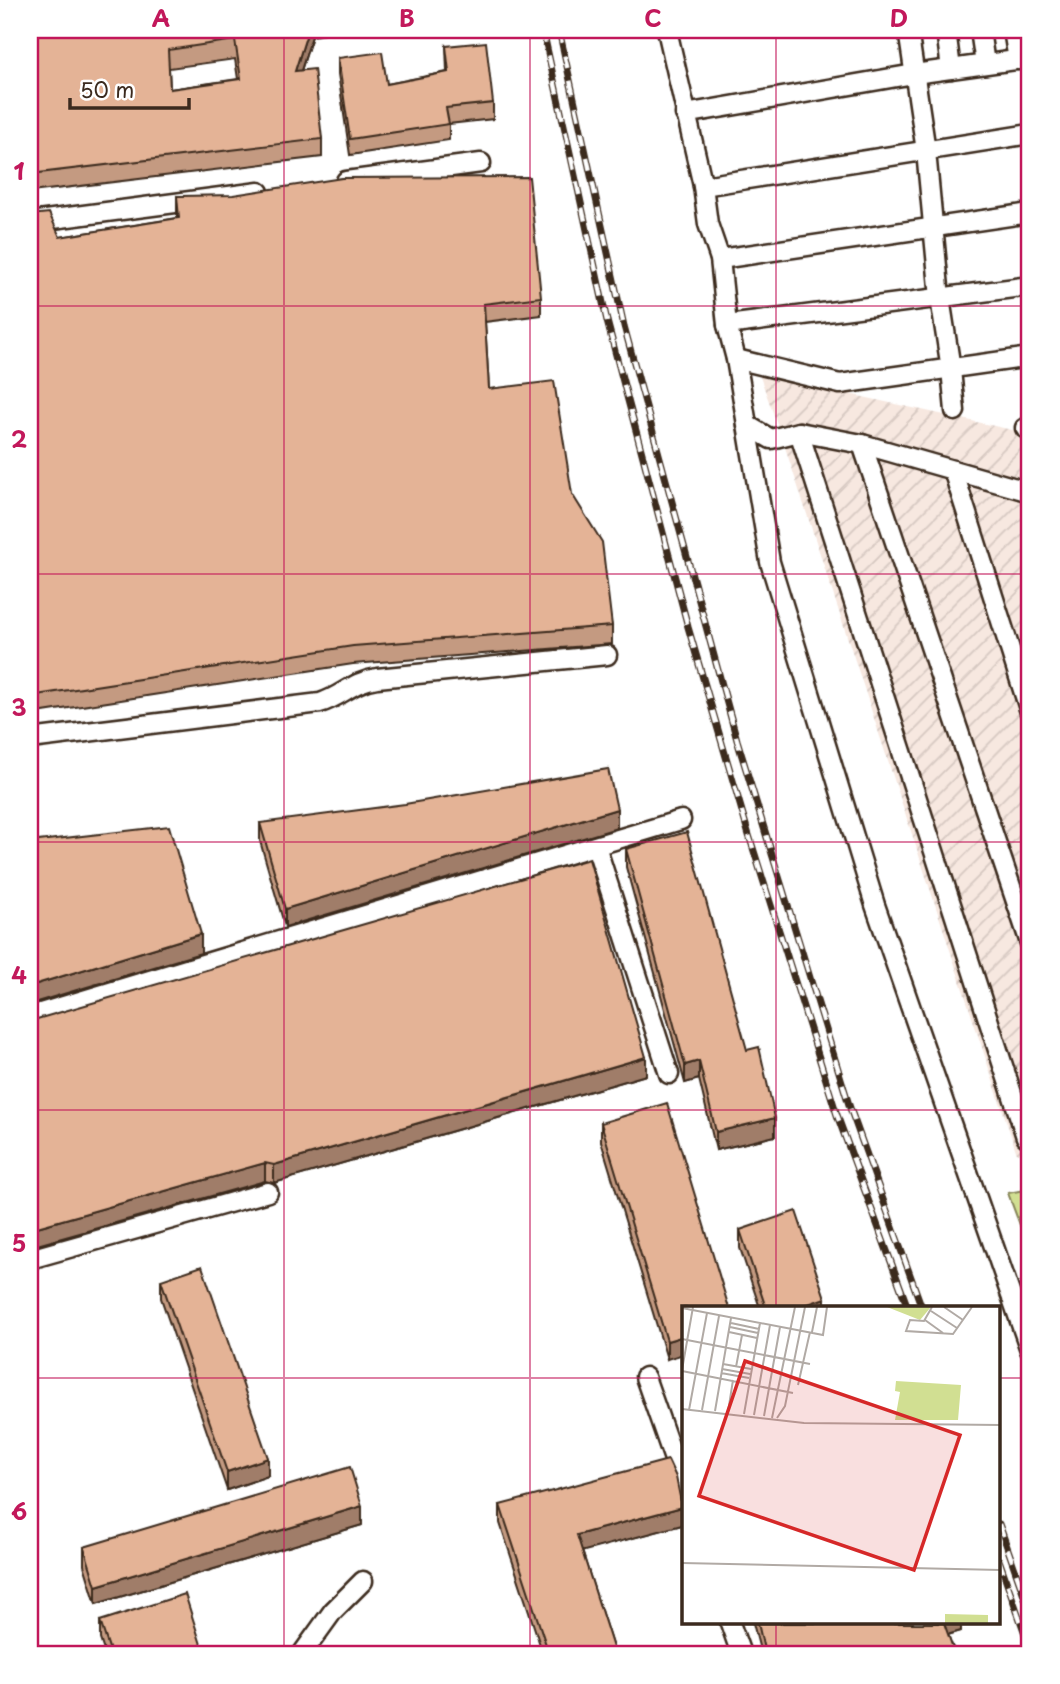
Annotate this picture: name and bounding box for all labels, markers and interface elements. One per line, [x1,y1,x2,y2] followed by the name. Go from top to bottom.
[152,0,170,35] text: A
[399,0,415,35] text: B
[644,0,662,35] text: C
[890,0,908,35] text: D
[70,66,189,110] scale bar
[80,73,134,105] text: 50 m
[14,153,25,188] text: 1
[11,421,27,456] text: 2
[11,689,27,724] text: 3
[11,957,27,992] text: 4
[12,1225,26,1260] text: 5
[682,1306,1000,1624] inset map
[11,1493,27,1528] text: 6

